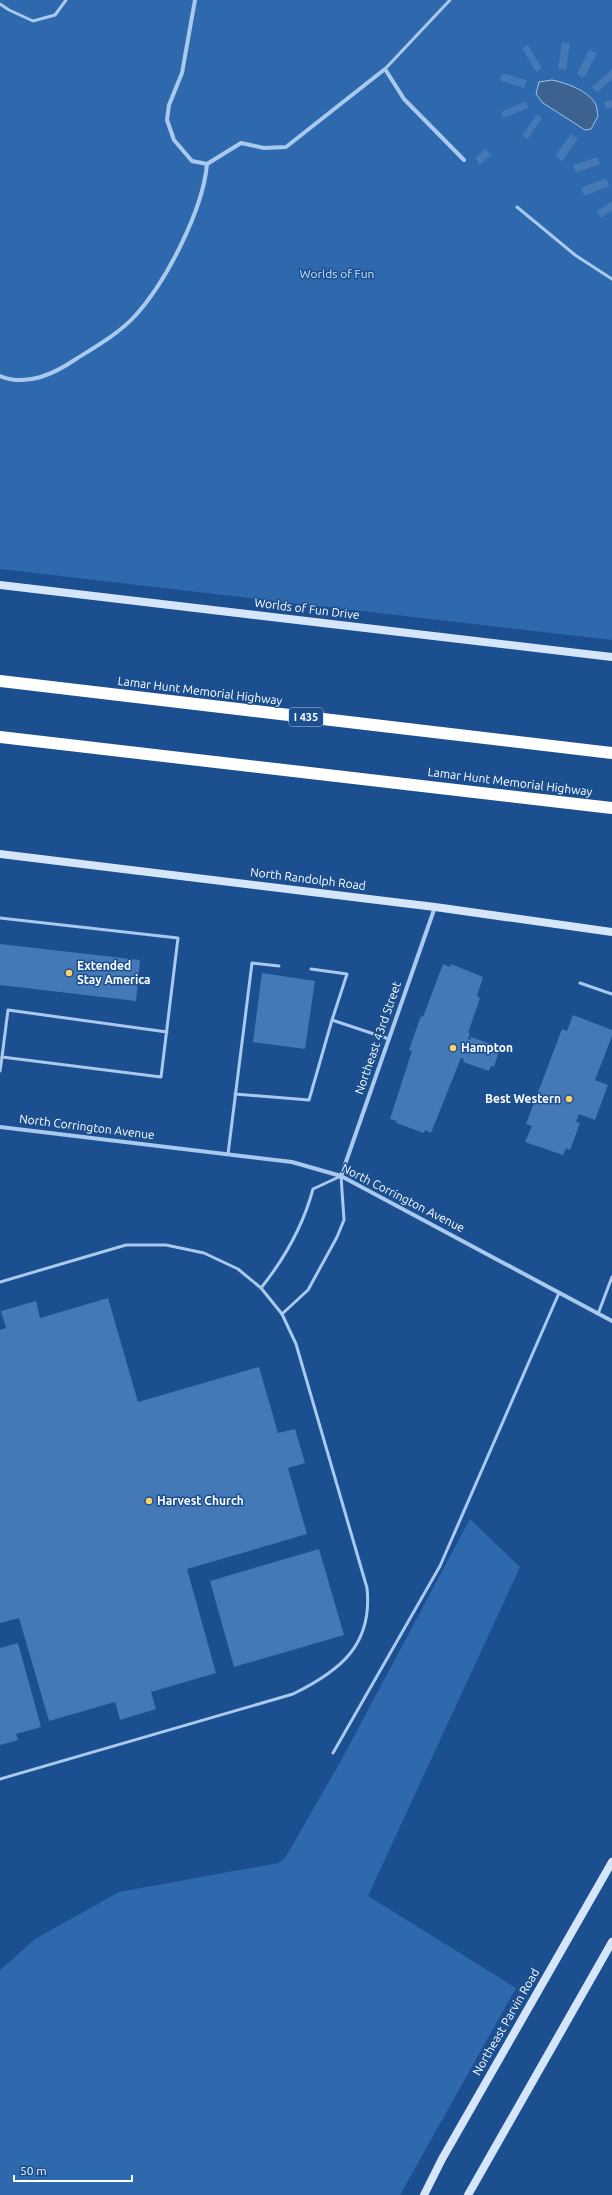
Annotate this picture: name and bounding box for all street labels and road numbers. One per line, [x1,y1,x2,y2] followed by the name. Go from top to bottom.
[254,596,360,621] street label: Worlds of Fun Drive
[117,674,283,707] street label: Lamar Hunt Memorial Highway
[289,708,323,726] road number: I 435
[427,765,593,798] street label: Lamar Hunt Memorial Highway
[250,865,367,892] street label: North Randolph Road
[352,979,403,1096] street label: Northeast 43rd Street
[19,1112,156,1141] street label: North Corrington Avenue
[340,1161,467,1234] street label: North Corrington Avenue
[470,1966,542,2078] street label: Northeast Parvin Road

